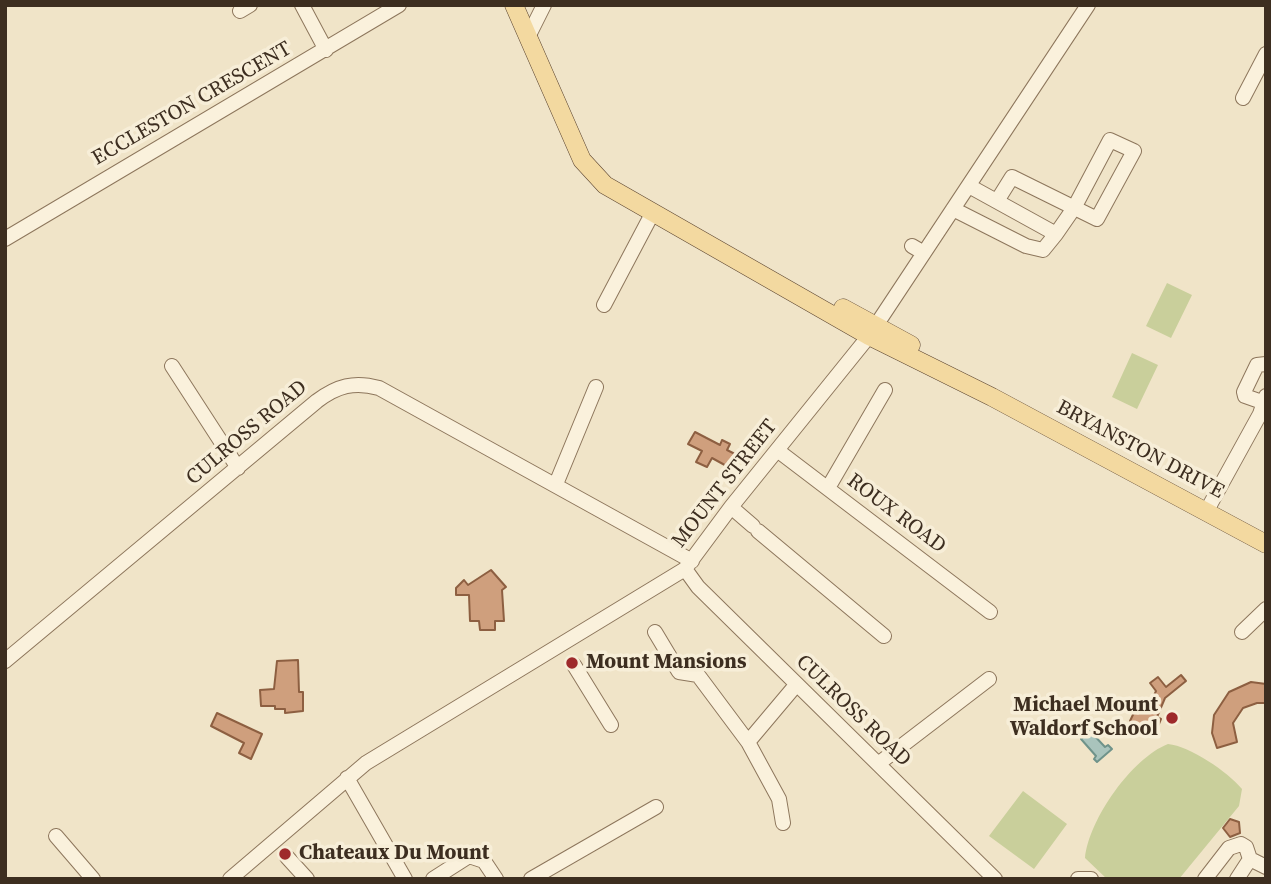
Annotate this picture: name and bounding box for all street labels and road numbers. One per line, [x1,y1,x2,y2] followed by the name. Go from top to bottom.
[88,37,296,171] street label: ECCLESTON CRESCENT
[181,375,313,491] street label: CULROSS ROAD
[1052,395,1228,505] street label: BRYANSTON DRIVE
[667,415,783,553] street label: MOUNT STREET
[842,469,950,559] street label: ROUX ROAD
[790,650,916,772] street label: CULROSS ROAD

